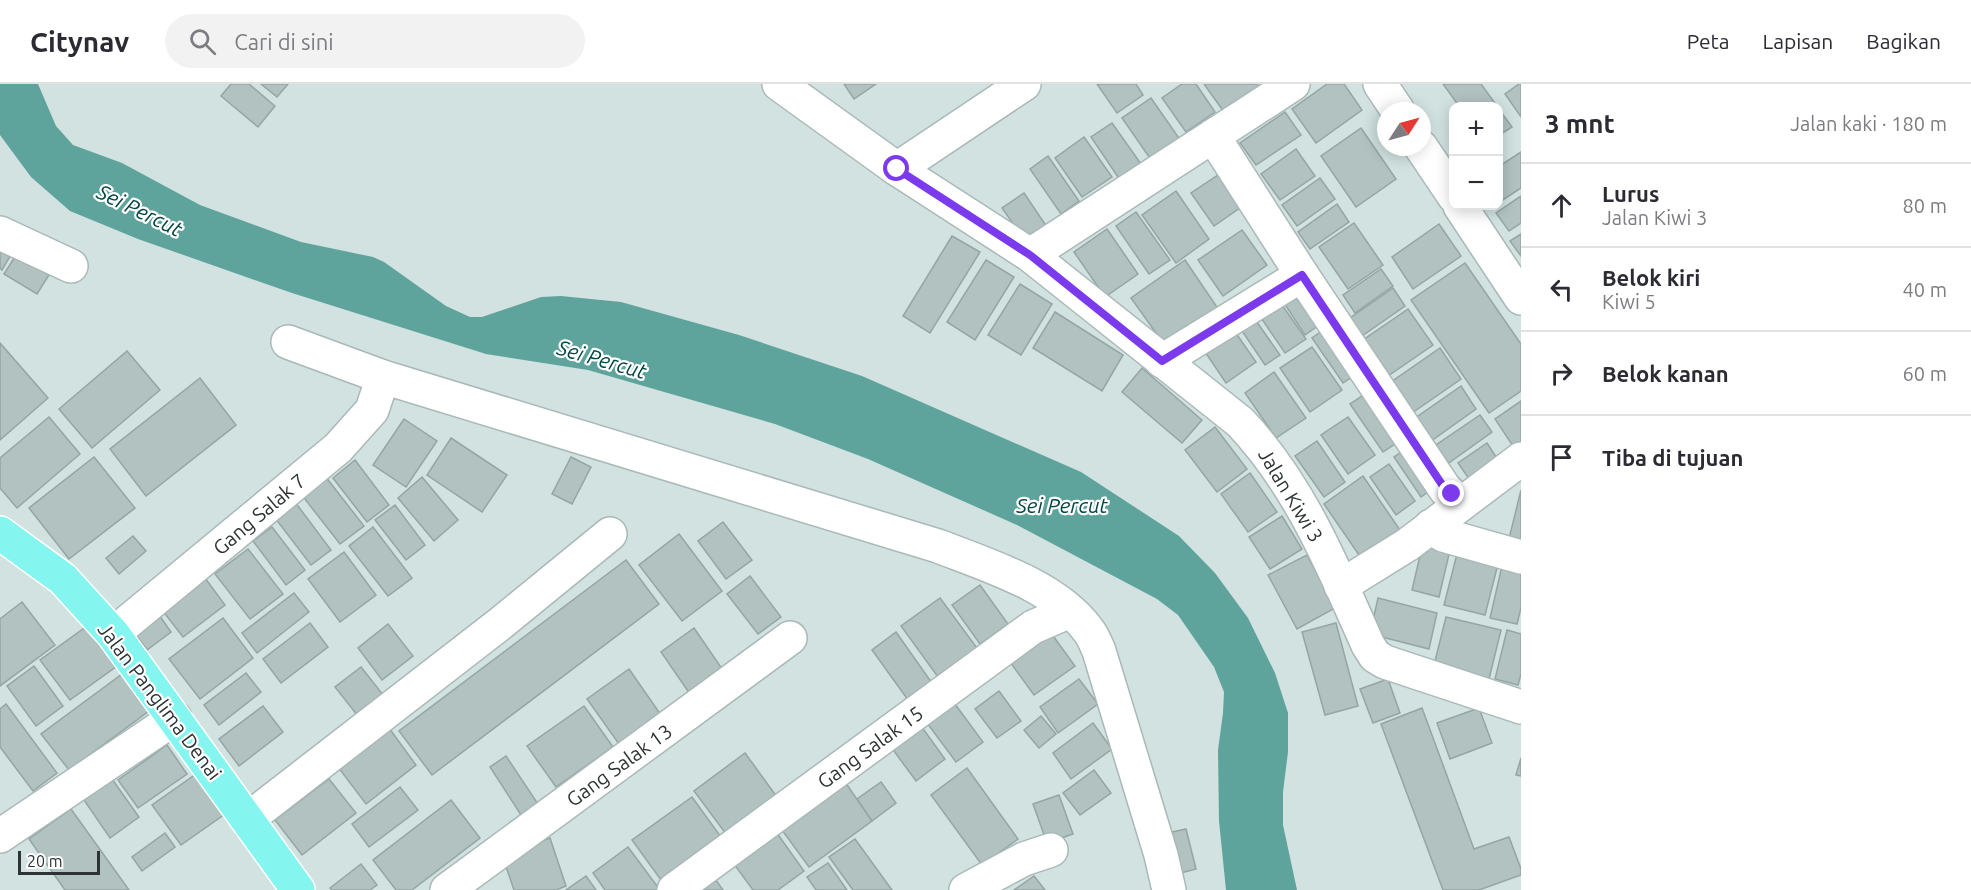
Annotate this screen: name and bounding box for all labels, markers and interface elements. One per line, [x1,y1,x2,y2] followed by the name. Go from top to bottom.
[165,14,585,68] search box
[186,25,219,58] icon: search
[30,26,129,57] text: Citynav
[234,29,334,54] text: Cari di sini
[1687,29,1730,53] text: Peta
[1763,29,1833,53] text: Lapisan
[1866,29,1941,53] text: Bagikan
[1377,102,1431,156] north arrow
[1449,102,1503,210] map controls
[1449,102,1503,156] button: +
[1545,109,1615,138] text: 3 mnt
[1790,112,1947,135] text: Jalan kaki · 180 m
[883,155,909,181] route start
[1449,156,1503,210] button: −
[93,179,187,241] water label: Sei Percut
[1602,181,1659,206] text: Lurus
[1545,189,1578,222] icon: ahead
[1903,194,1947,217] text: 80 m
[1602,206,1707,229] text: Jalan Kiwi 3
[1602,265,1700,290] text: Belok kiri
[1545,273,1578,306] icon: left
[1903,278,1947,301] text: 40 m
[1602,290,1656,313] text: Kiwi 5
[554,335,650,383] water label: Sei Percut
[1545,357,1578,390] icon: right
[1602,361,1729,386] text: Belok kanan
[1903,362,1947,385] text: 60 m
[1545,441,1578,474] icon: arrive
[1254,444,1328,546] street label: Jalan Kiwi 3
[1602,445,1743,470] text: Tiba di tujuan
[208,469,310,559] street label: Gang Salak 7
[1438,480,1464,506] route end
[1015,493,1109,517] water label: Sei Percut
[93,618,227,784] street label: Jalan Panglima Denai
[813,701,927,793] street label: Gang Salak 15
[562,719,676,811] street label: Gang Salak 13
[18,848,100,876] scale bar
[27,852,63,870] text: 20 m

